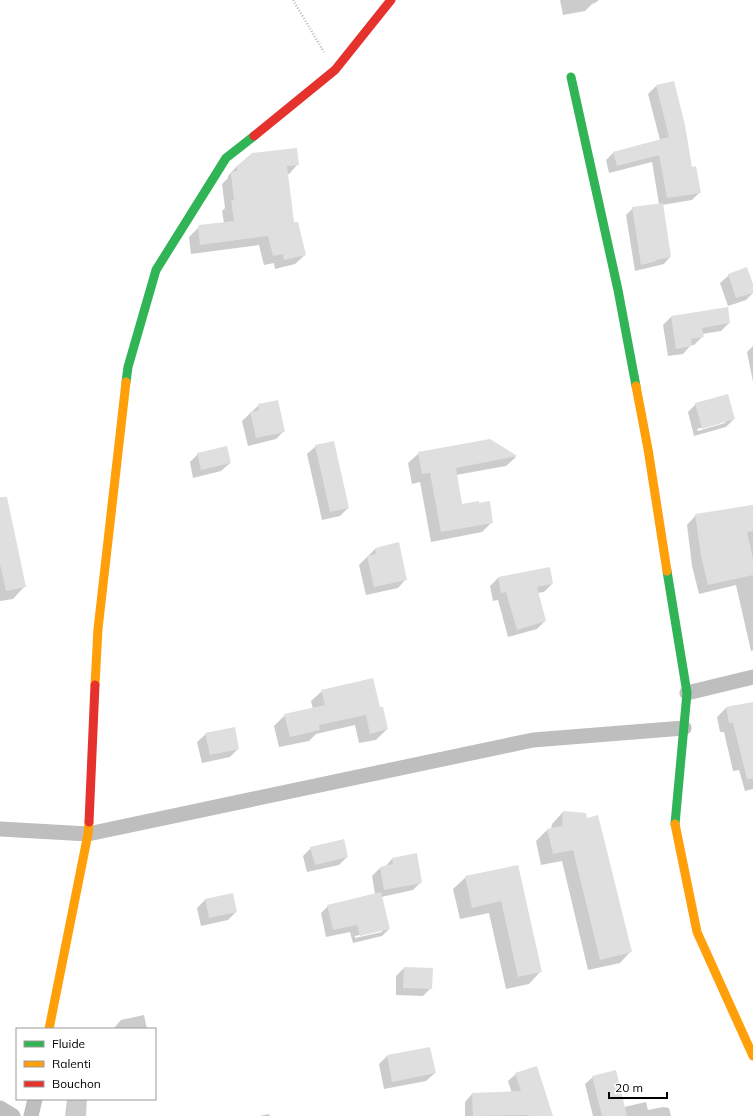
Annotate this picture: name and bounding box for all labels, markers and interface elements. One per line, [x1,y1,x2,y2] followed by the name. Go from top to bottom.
[16,1028,156,1100] legend
[52,1036,85,1051] text: Fluide
[52,1056,91,1071] text: Ralenti
[609,1074,667,1100] scale bar
[52,1076,101,1091] text: Bouchon
[615,1080,643,1095] text: 20 m

